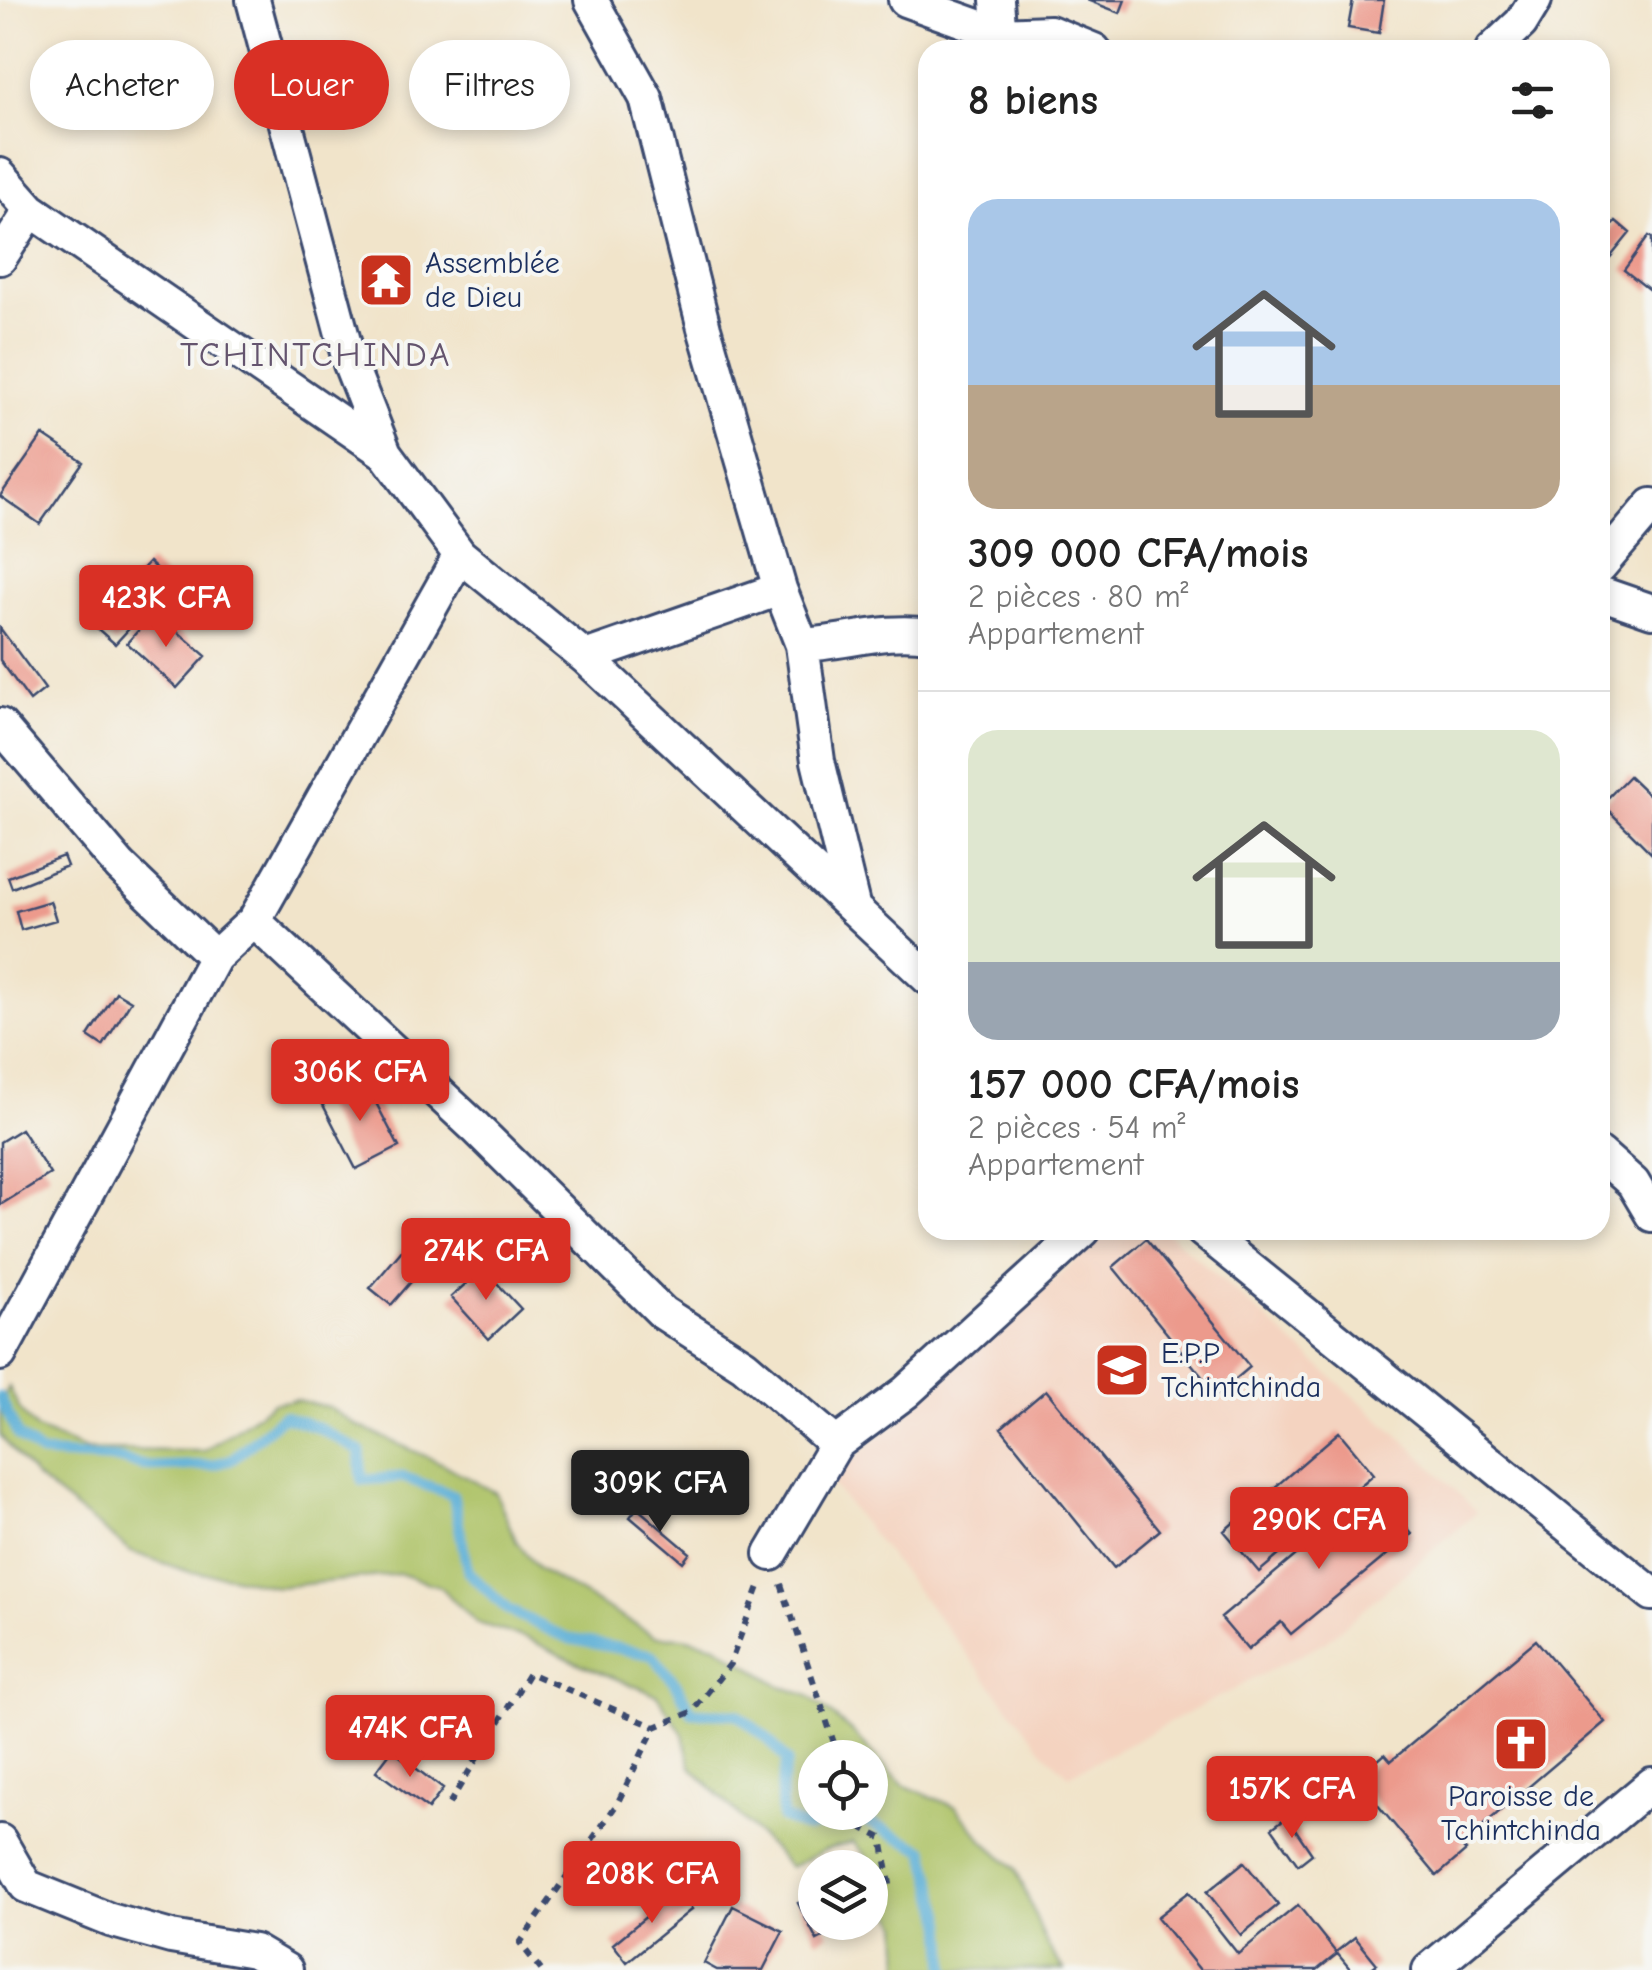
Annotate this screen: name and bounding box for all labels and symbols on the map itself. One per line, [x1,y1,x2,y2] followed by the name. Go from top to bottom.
[425,246,560,315] place label: Assemblée de Dieu
[356,250,416,310] temple icon: Assemblée de Dieu
[180,334,452,375] district label: TCHINTCHINDA
[63,565,269,650] pin: 423K CFA
[257,1039,463,1124] pin: 306K CFA
[383,1218,589,1303] pin: 274K CFA
[1161,1336,1321,1405] place label: E.P.P Tchintchinda
[1092,1340,1152,1400] school or university icon: E.P.P Tchintchinda
[557,1450,763,1535] pin: 309K CFA
[1216,1487,1422,1572] pin: 290K CFA
[307,1695,513,1780] pin: 474K CFA
[1491,1714,1551,1774] church icon: Paroisse de Tchintchinda
[1189,1756,1395,1841] pin: 157K CFA
[1441,1779,1601,1848] place label: Paroisse de Tchintchinda
[549,1841,755,1926] pin: 208K CFA

